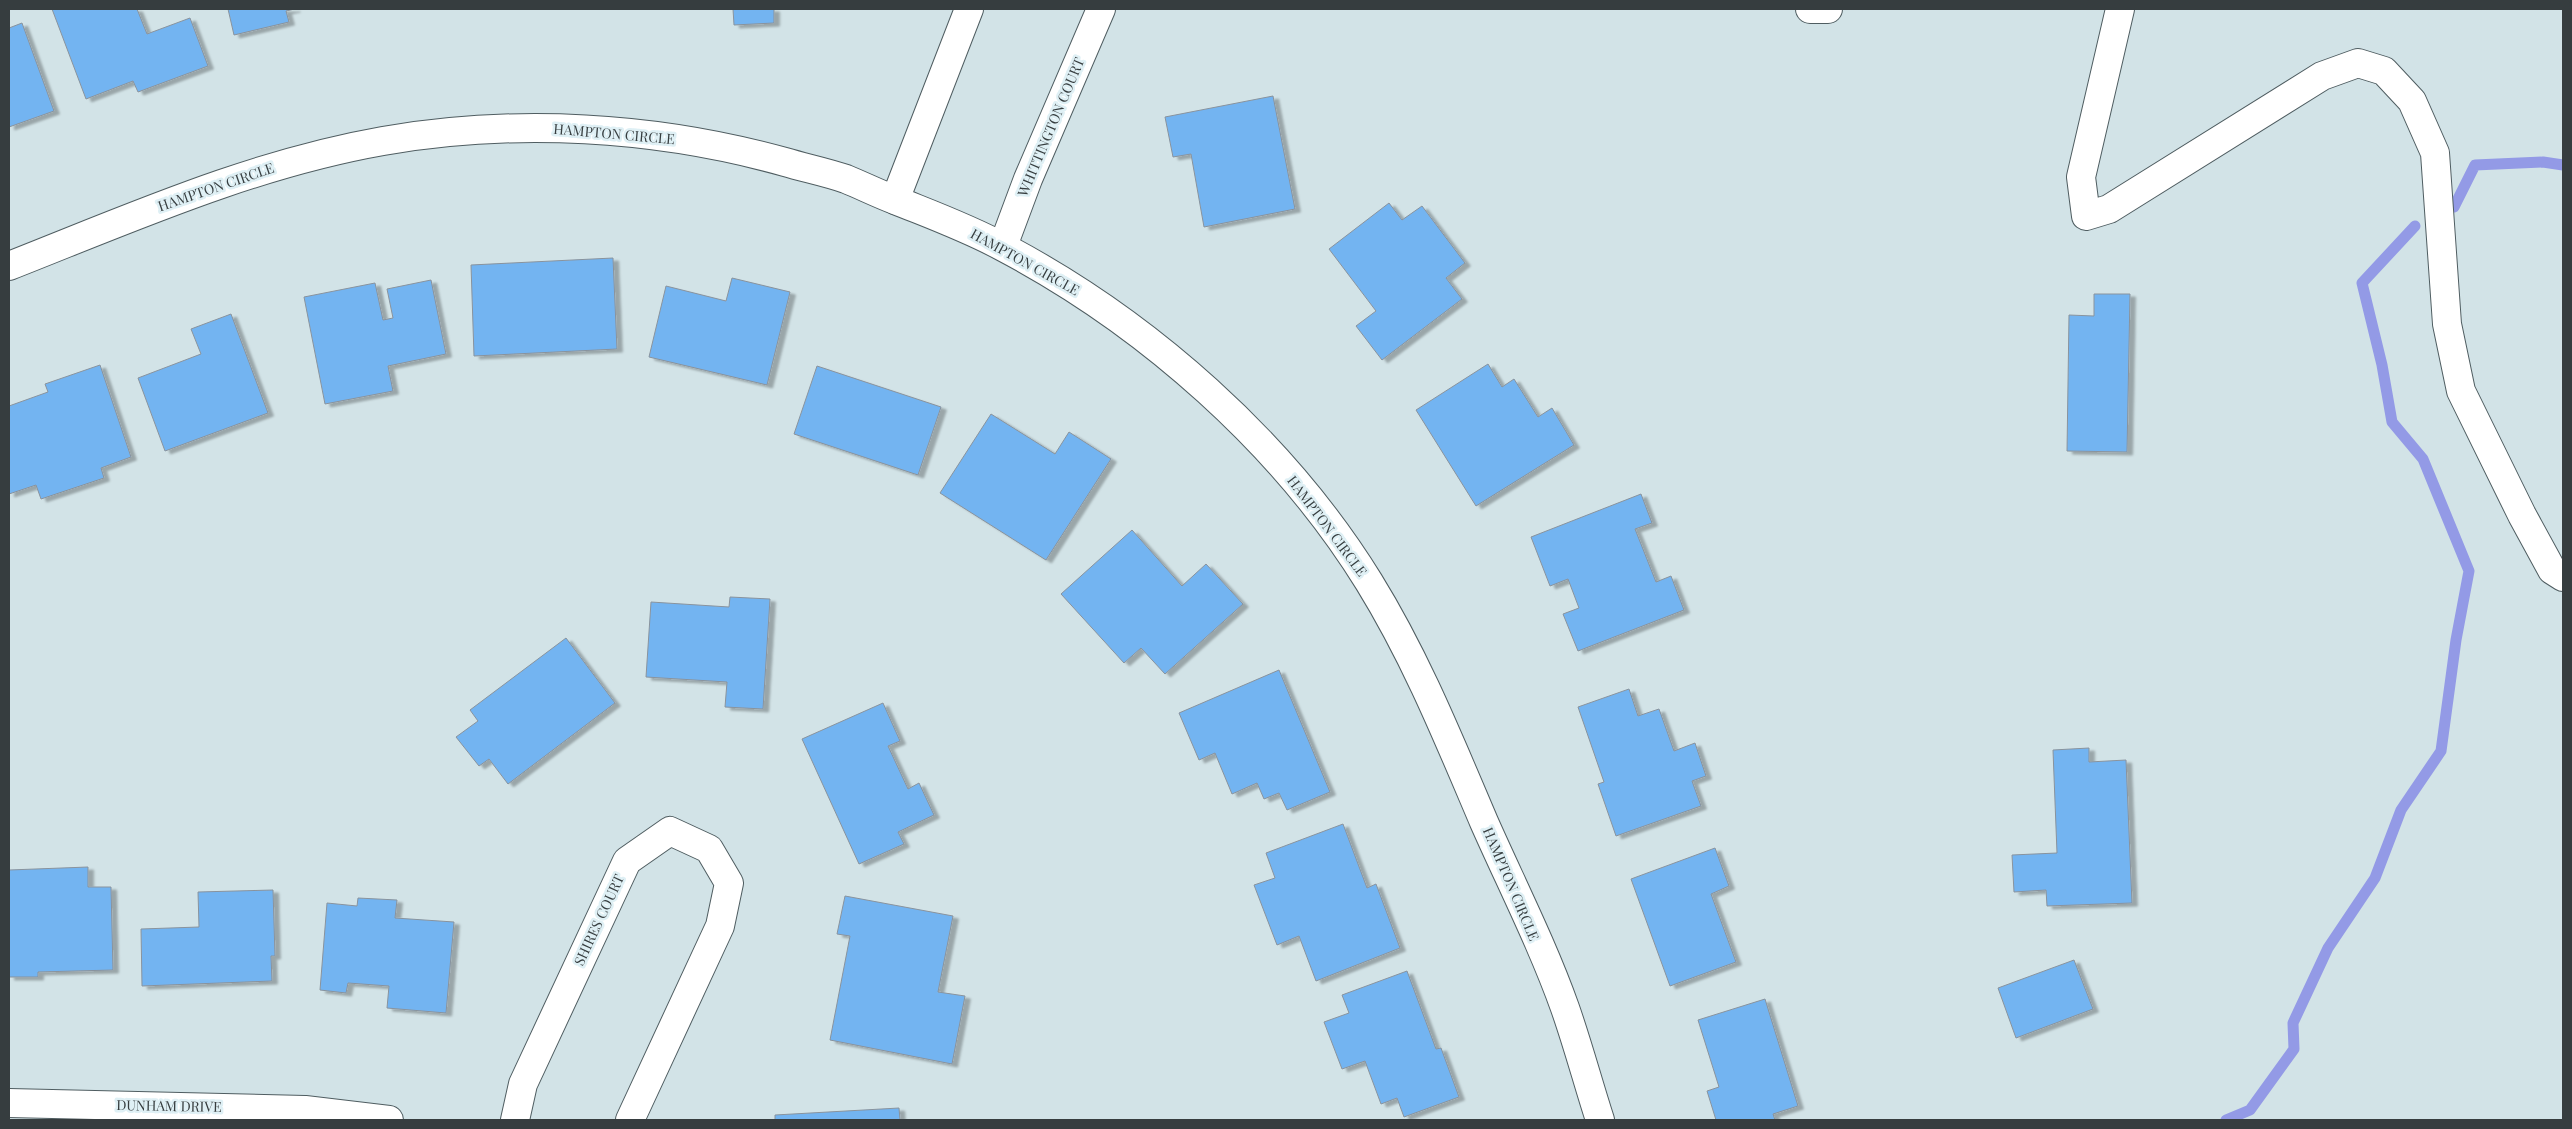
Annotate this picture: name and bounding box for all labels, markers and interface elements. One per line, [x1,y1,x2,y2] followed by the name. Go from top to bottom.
[1012,54,1089,200] street label: WHITTINGTON COURT
[553,119,675,148] street label: HAMPTON CIRCLE
[155,158,276,215] street label: HAMPTON CIRCLE
[967,224,1083,299] street label: HAMPTON CIRCLE
[1283,471,1372,580] street label: HAMPTON CIRCLE
[1479,824,1544,944] street label: HAMPTON CIRCLE
[569,871,628,969] street label: SHIRES COURT
[116,1095,222,1116] street label: DUNHAM DRIVE

